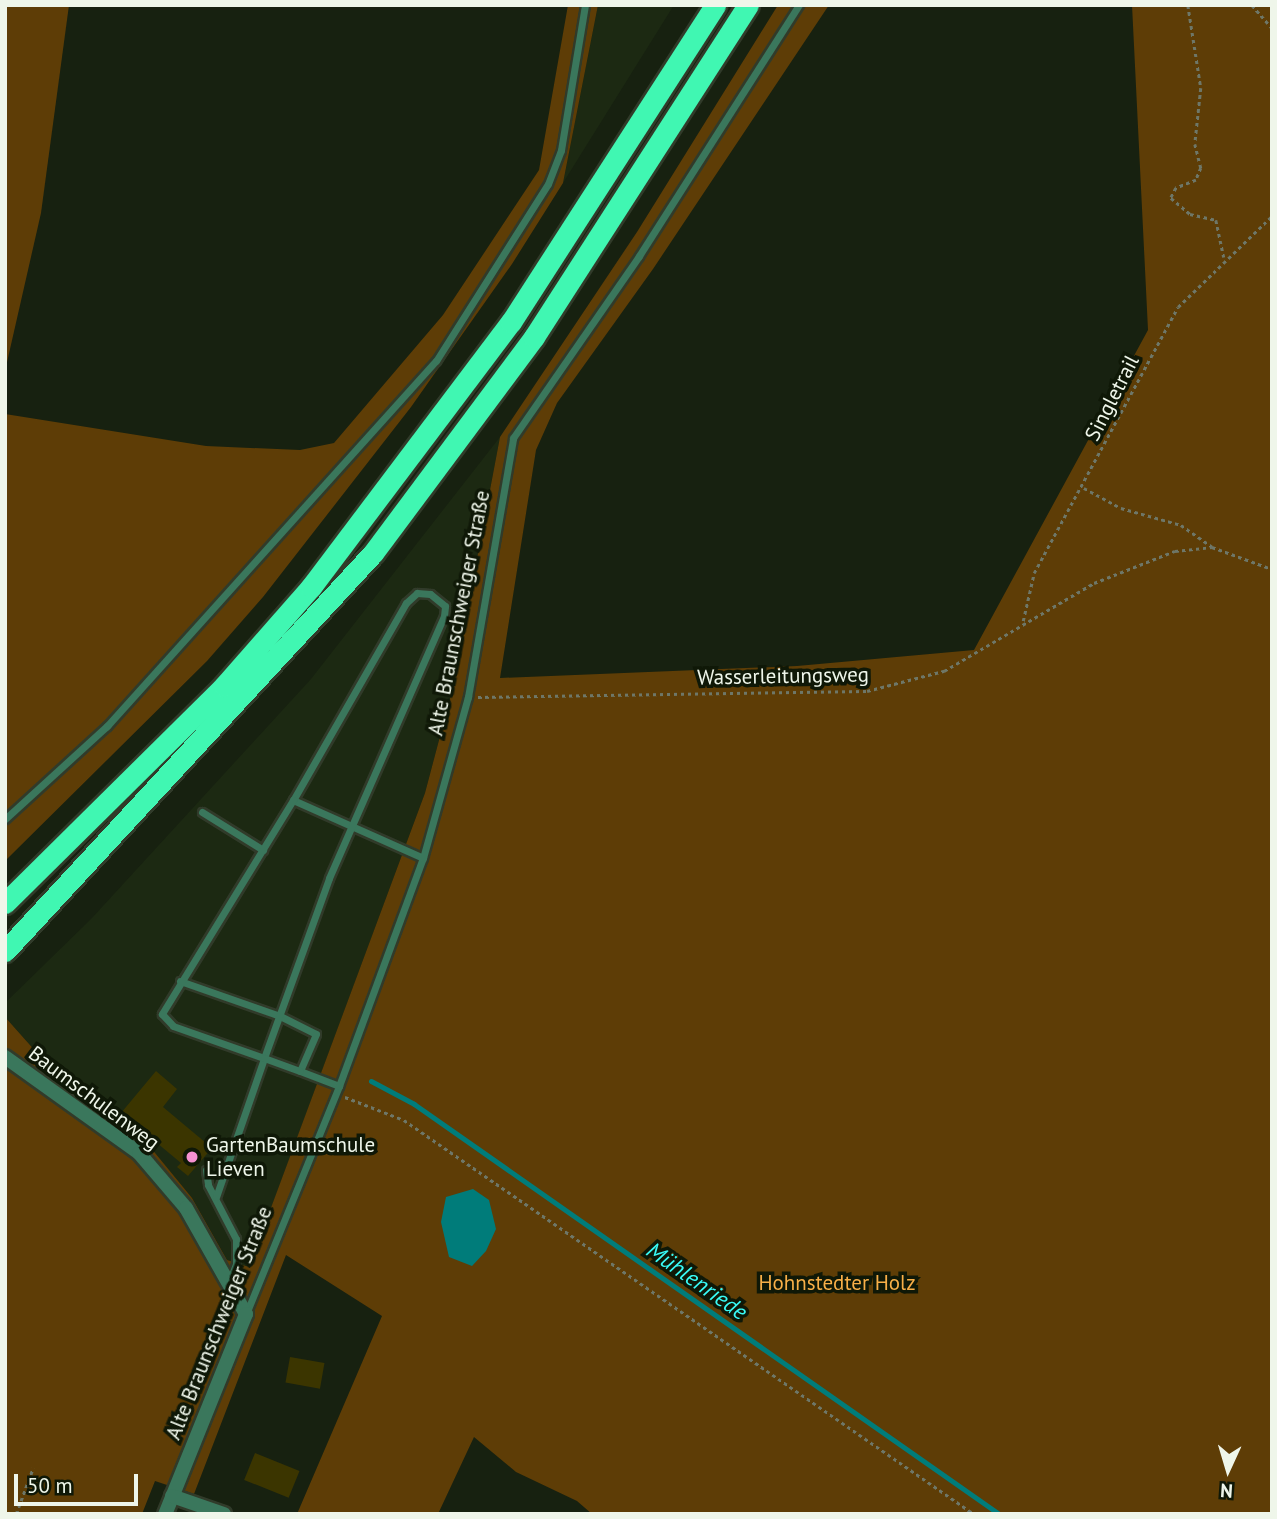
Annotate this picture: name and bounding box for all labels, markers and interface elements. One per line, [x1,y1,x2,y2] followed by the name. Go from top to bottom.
[1080,351,1144,445] street label: Singletrail
[423,488,495,738] street label: Alte Braunschweiger Straße
[697,662,869,690] street label: Wasserleitungsweg
[24,1041,164,1155] street label: Baumschulenweg
[206,1132,375,1182] place label: GartenBaumschule Lieven
[184,1149,200,1165] marker: GartenBaumschule Lieven
[161,1203,277,1443] street label: Alte Braunschweiger Straße
[641,1236,753,1326] water label: Mühlenriede
[758,1270,916,1296] park label: Hohnstedter Holz
[1193,1435,1263,1505] north arrow
[18,1460,142,1504] scale bar
[27,1472,73,1499] text: 50 m
[1219,1479,1234,1503] text: N

